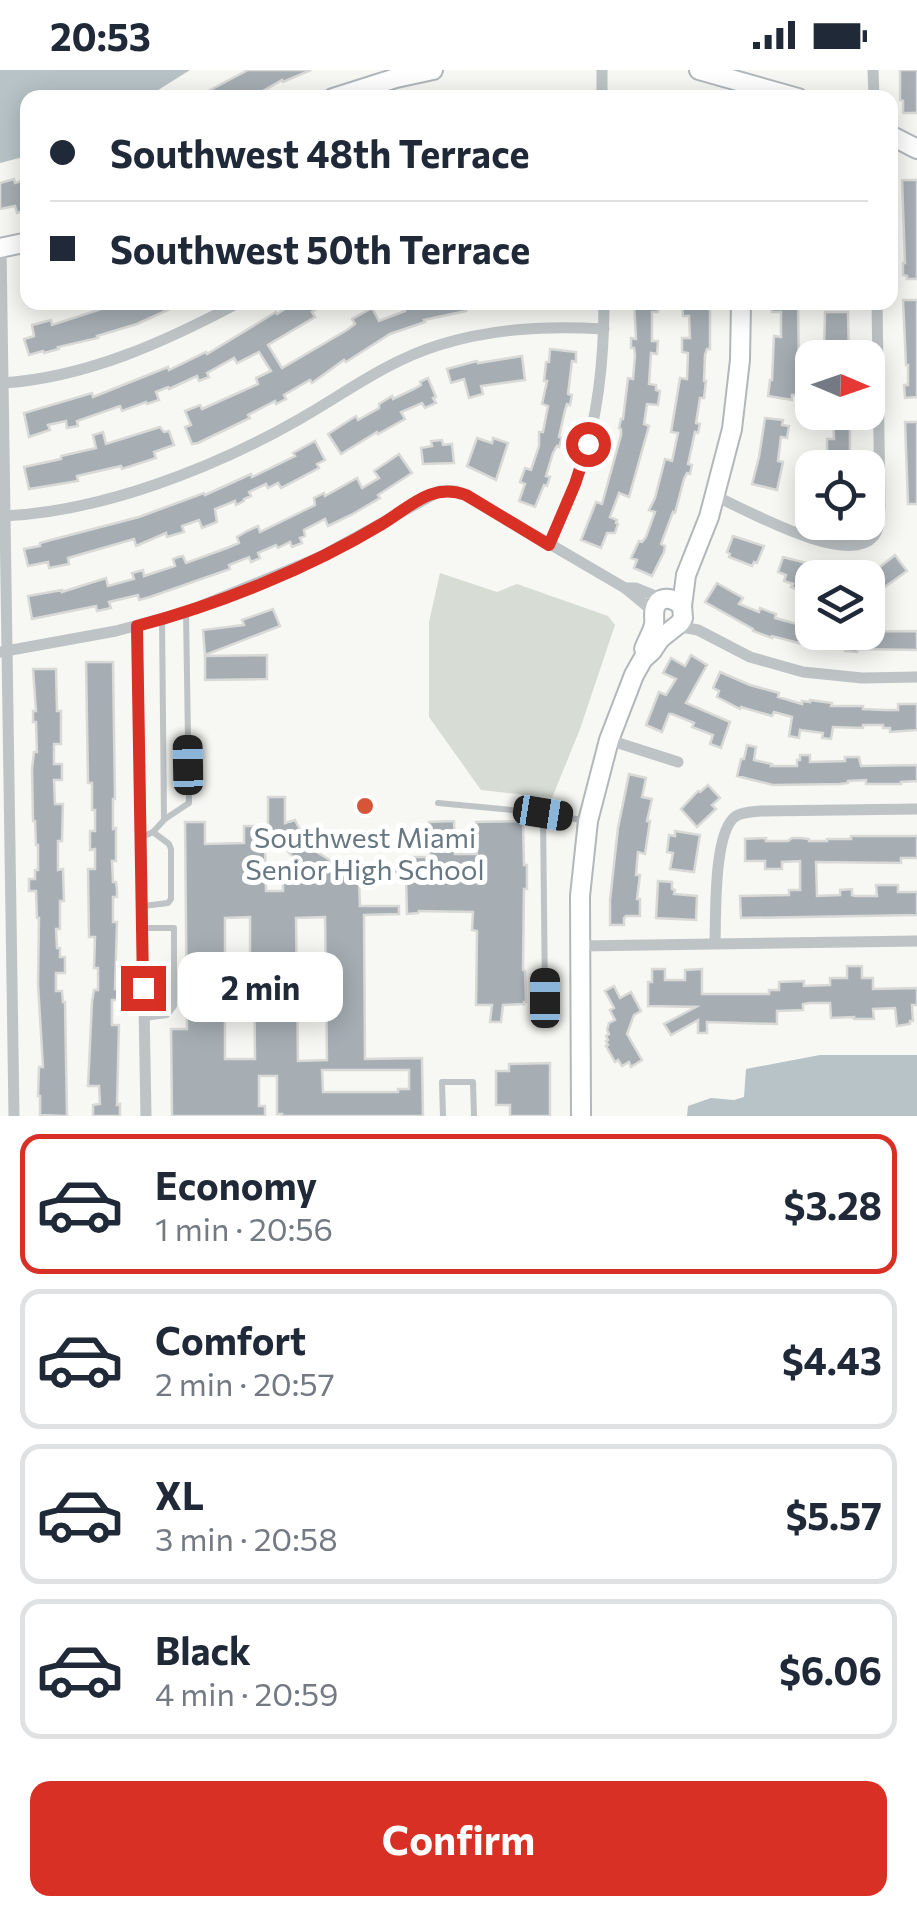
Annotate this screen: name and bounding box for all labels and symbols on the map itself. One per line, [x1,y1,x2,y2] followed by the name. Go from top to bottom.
[795,340,885,430] north arrow
[566,422,611,467] route start
[172,735,204,795] car
[511,793,575,833] car
[354,795,376,817] marker: Southwest Miami Senior High School
[245,820,485,886] place label: Southwest Miami Senior High School
[178,953,343,1023] callout: 2 min
[121,966,166,1011] route end
[530,968,560,1028] car

